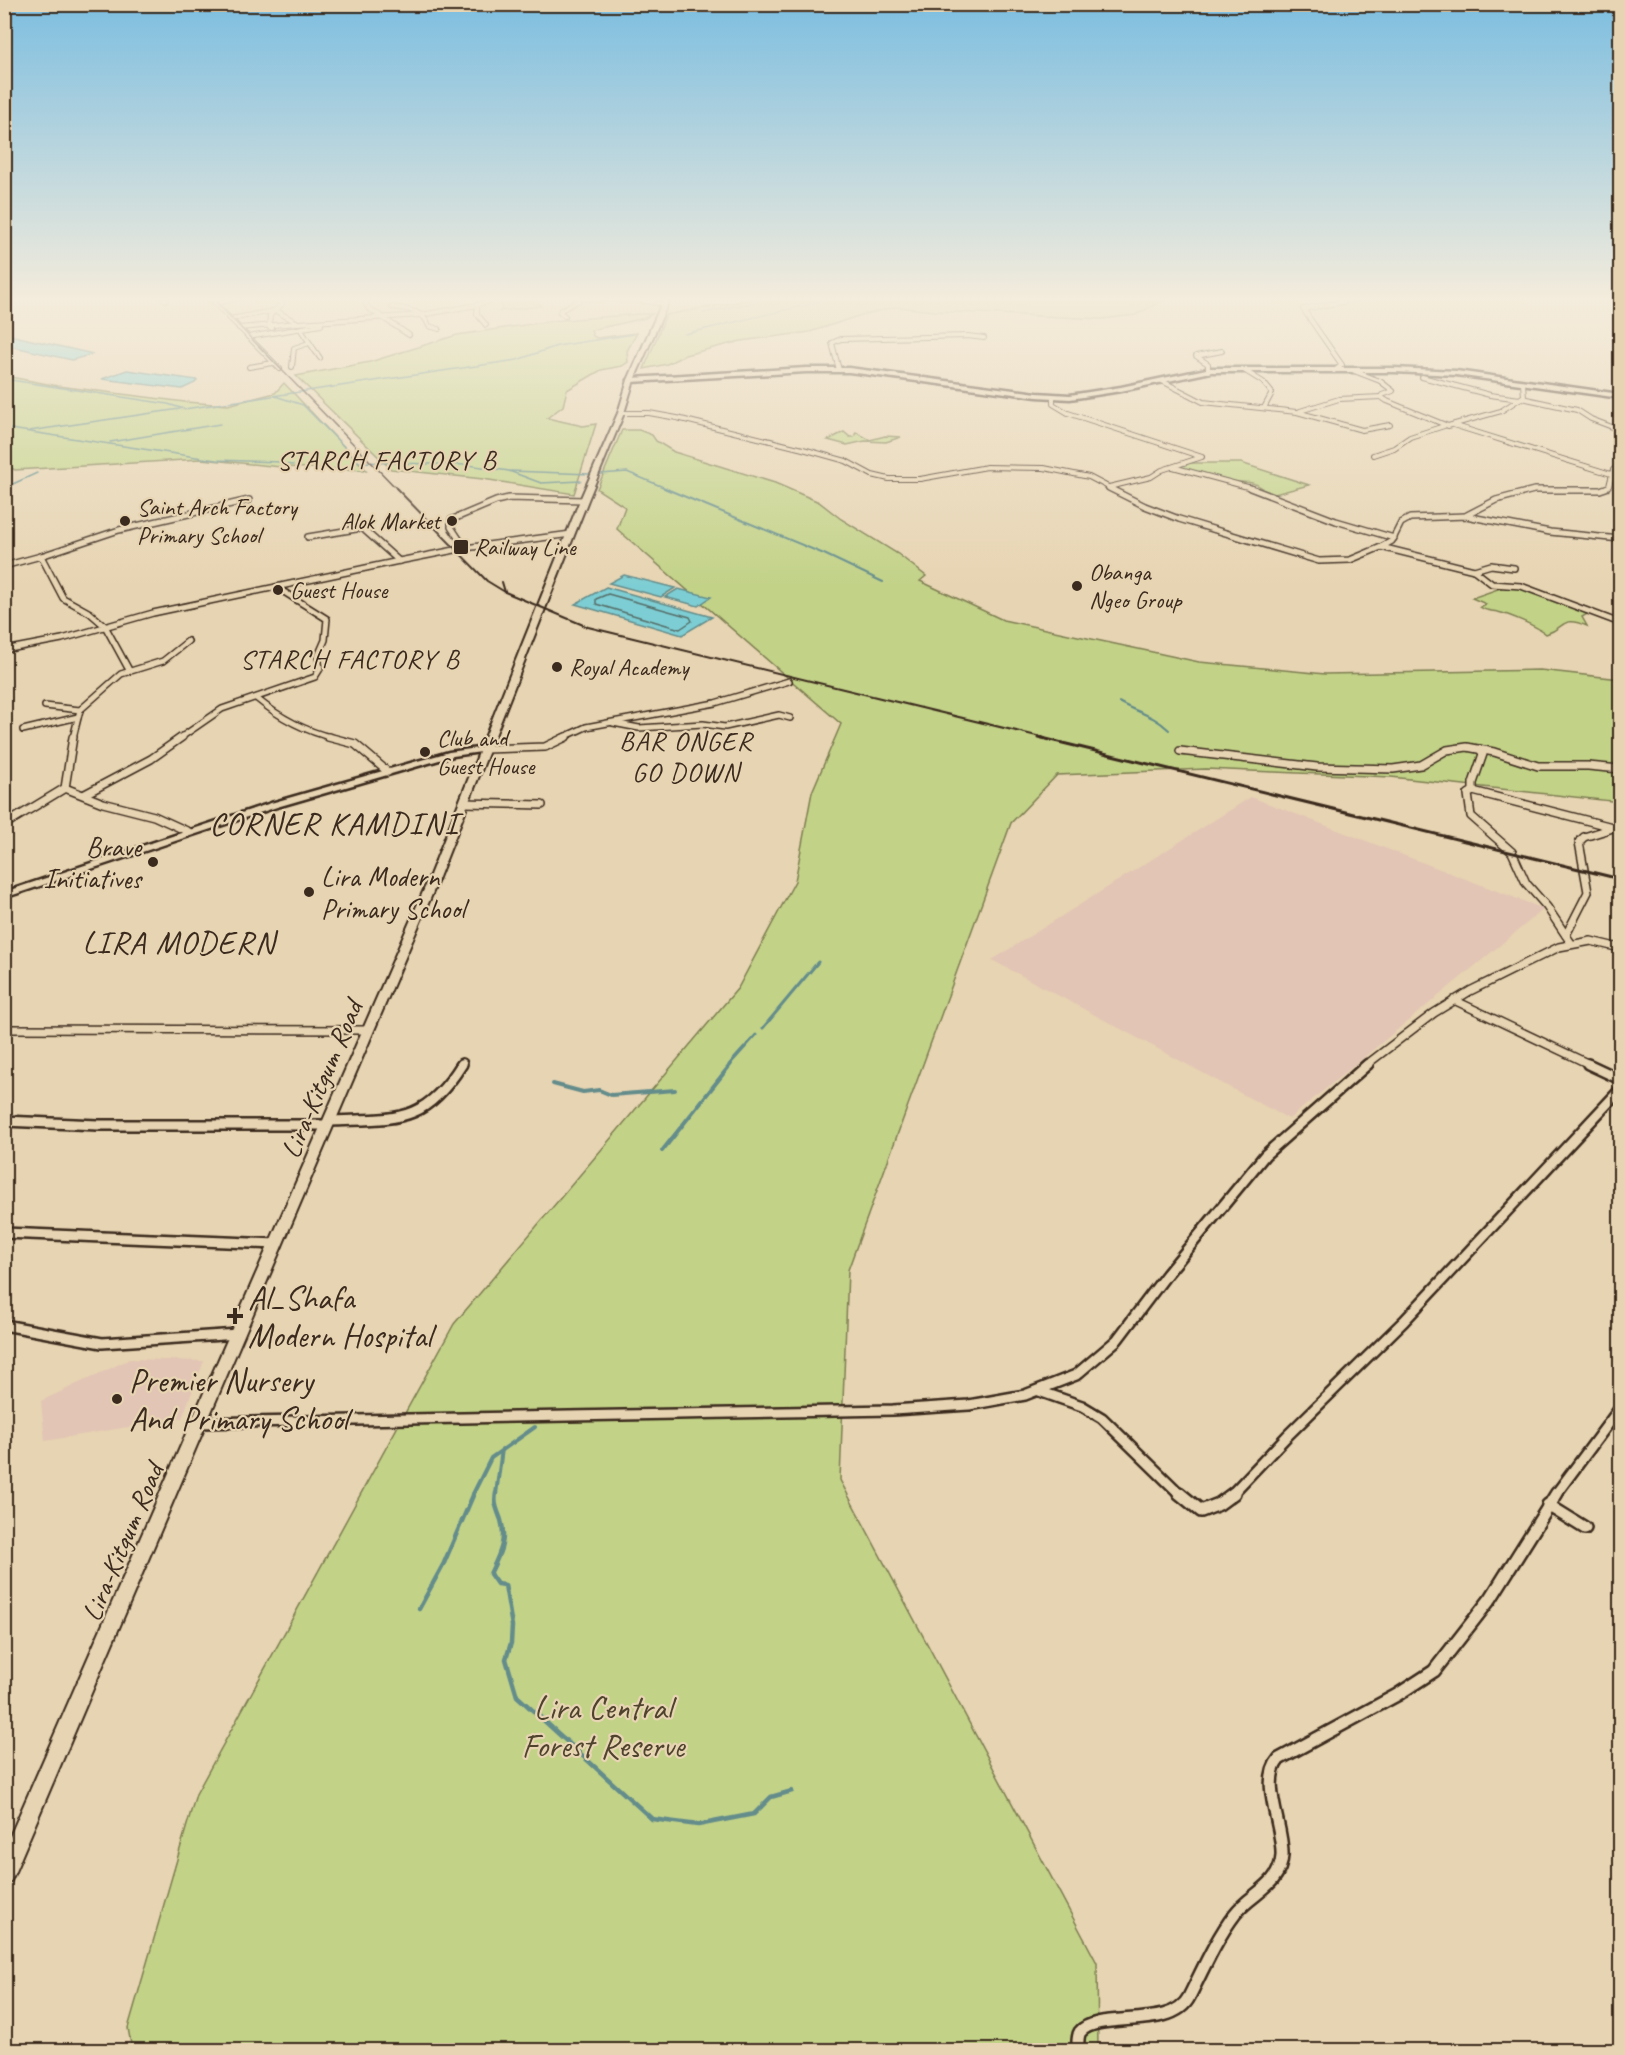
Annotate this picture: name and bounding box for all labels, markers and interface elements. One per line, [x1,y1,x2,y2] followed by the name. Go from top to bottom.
[277,443,498,477] district label: STARCH FACTORY B
[137,492,299,550] place label: Saint Arch Factory Primary School
[341,506,442,536] place label: Alok Market
[118,514,132,528] marker: Saint Arch Factory Primary School
[445,514,459,528] marker: Alok Market
[474,532,578,562] place label: Railway Line
[452,538,470,556] marker: Railway Line
[1089,557,1183,615] place label: Obanga Ngeo Group
[290,575,389,605] place label: Guest House
[1070,579,1084,593] marker: Obanga Ngeo Group
[271,583,285,597] marker: Guest House
[240,642,461,676] district label: STARCH FACTORY B
[569,652,690,682] place label: Royal Academy
[550,660,564,674] marker: Royal Academy
[437,723,536,781] place label: Club and Guest House
[619,724,755,789] district label: BAR ONGER GO DOWN
[418,745,432,759] marker: Club and Guest House
[209,803,464,844] district label: CORNER KAMDINI
[44,829,143,896] place label: Brave Initiatives
[146,855,160,869] marker: Brave Initiatives
[321,859,470,926] place label: Lira Modern Primary School
[302,885,316,899] marker: Lira Modern Primary School
[83,922,279,963] district label: LIRA MODERN
[273,992,372,1163] street label: Lira-Kitgum Road
[248,1277,437,1357] place label: Al_Shafa Modern Hospital
[226,1307,244,1325] marker: Al_Shafa Modern Hospital
[129,1360,354,1440] place label: Premier Nursery And Primary School
[110,1392,124,1406] marker: Premier Nursery And Primary School
[74,1455,173,1626] street label: Lira-Kitgum Road
[522,1687,686,1767] park label: Lira Central Forest Reserve

